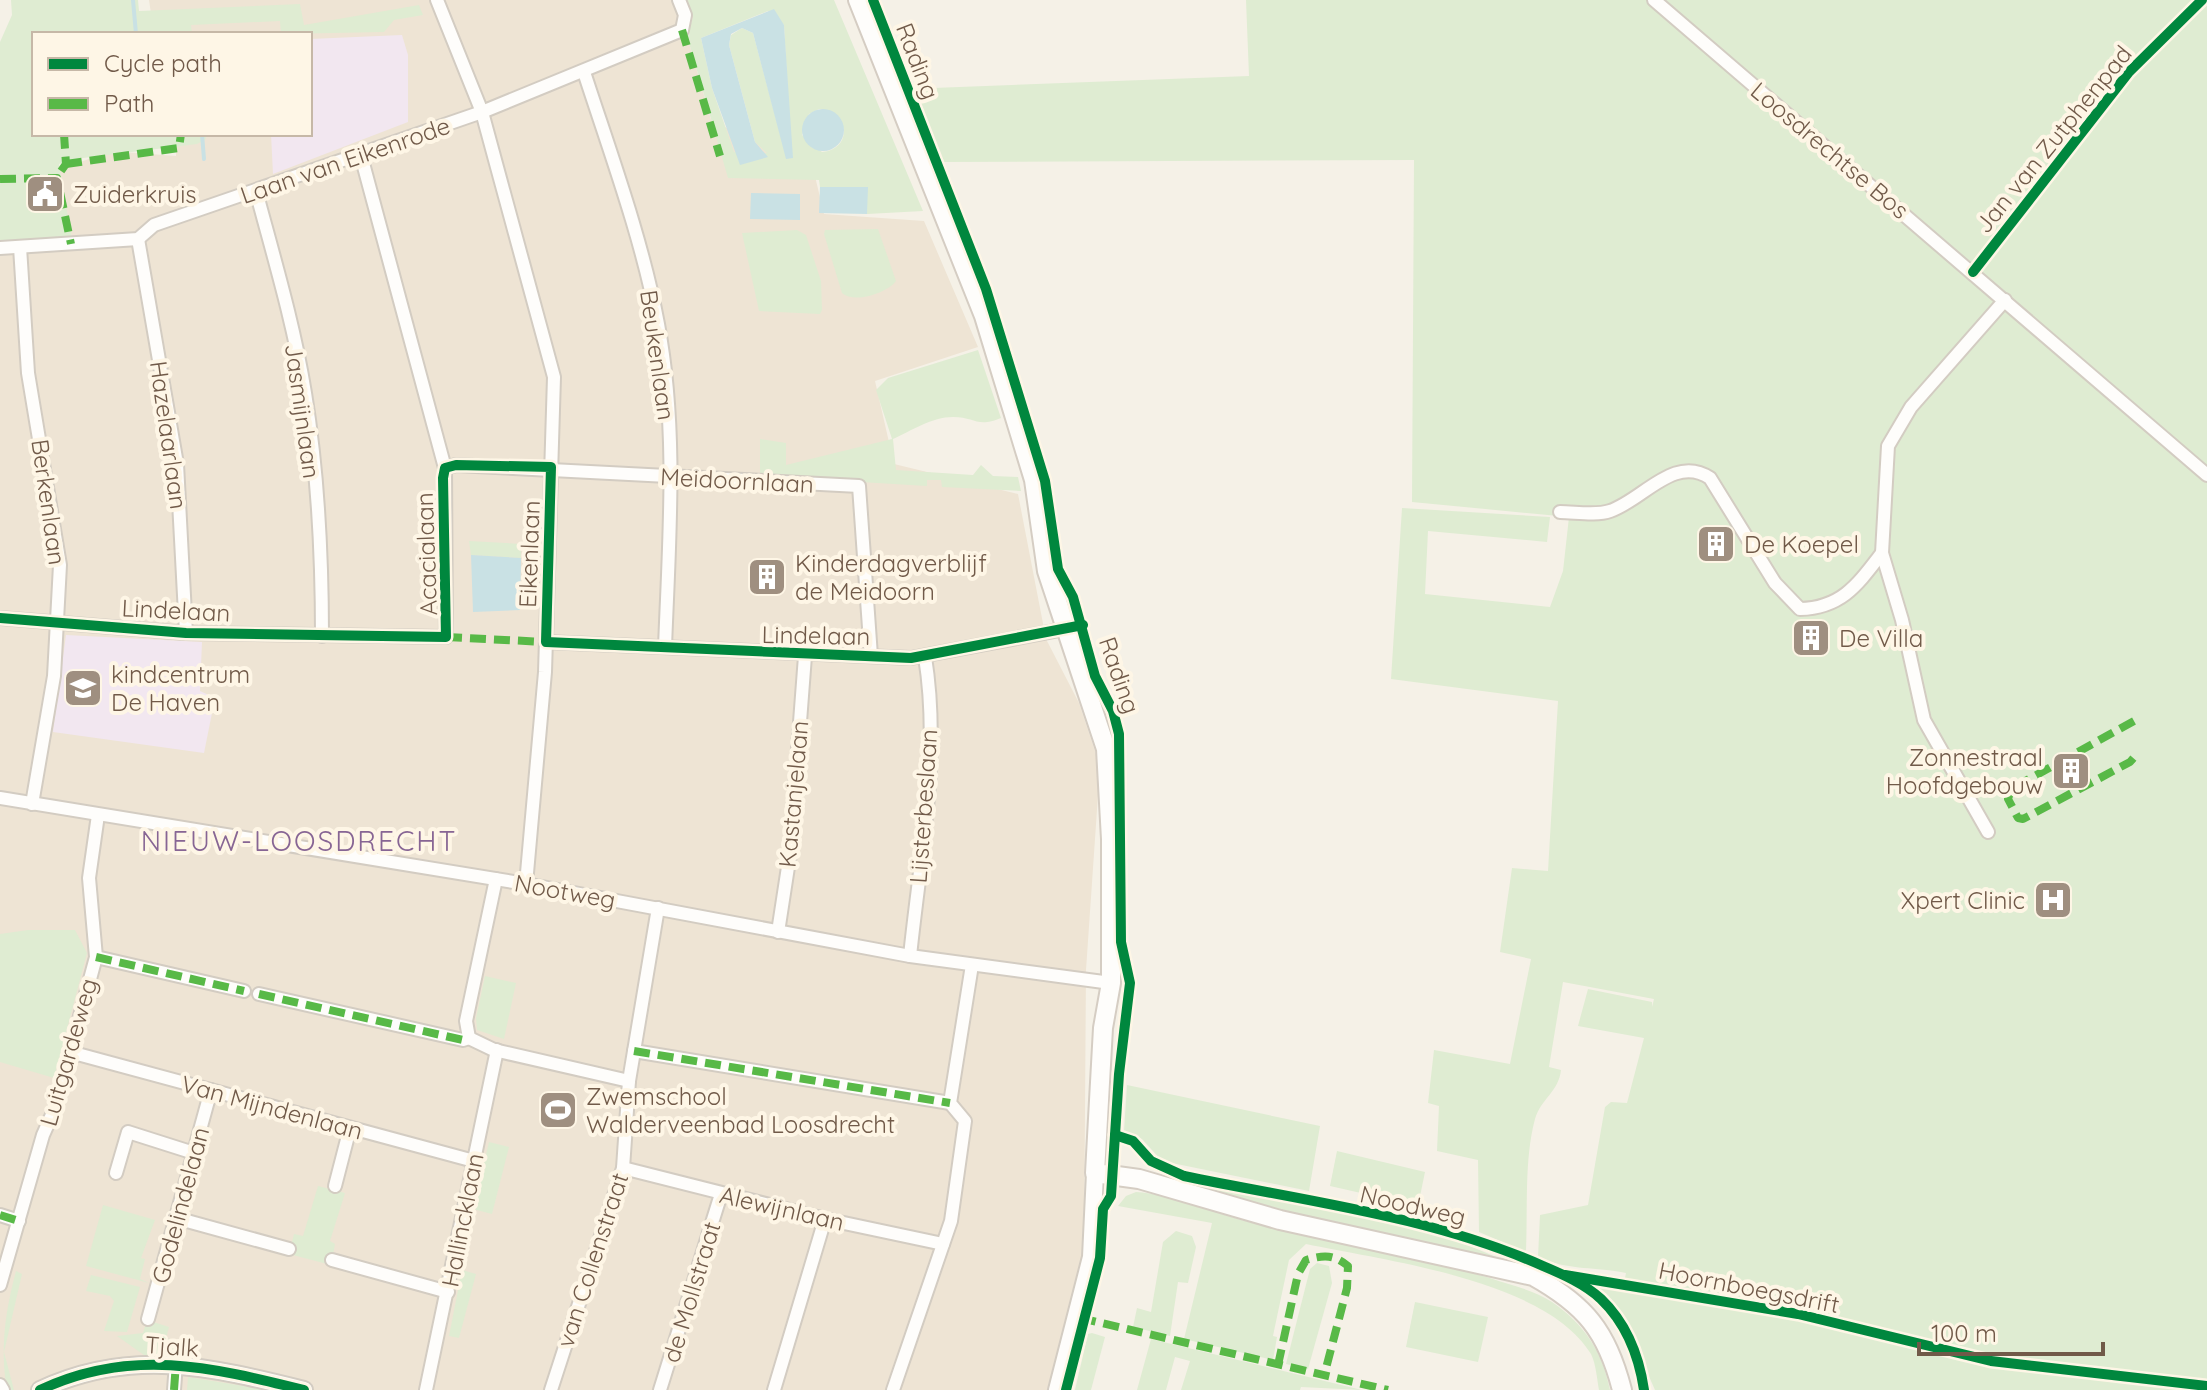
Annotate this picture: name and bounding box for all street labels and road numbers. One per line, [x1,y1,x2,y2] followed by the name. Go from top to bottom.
[890,19,946,103] street label: Rading
[1968,39,2138,239] street label: Jan van Zutphenpad
[1745,75,1915,225] street label: Loosdrechtse Bos
[236,110,454,210] street label: Laan van Eikenrode
[634,288,682,422] street label: Beukenlaan
[279,342,327,480] street label: Jasmijnlaan
[144,359,194,511] street label: Hazelaarlaan
[25,437,73,567] street label: Berkenlaan
[659,461,815,499] street label: Meidoornlaan
[409,492,443,616] street label: Acacialaan
[512,500,546,608] street label: Eikenlaan
[121,592,231,628] street label: Lindelaan
[761,619,871,651] street label: Lindelaan
[1093,633,1147,717] street label: Rading
[772,719,814,869] street label: Kastanjelaan
[903,728,943,884] street label: Lijsterbeslaan
[512,867,618,915] street label: Nootweg
[33,975,103,1129] street label: Luitgardeweg
[178,1068,366,1146] street label: Van Mijndenlaan
[145,1124,215,1286] street label: Godelindelaan
[434,1151,490,1289] street label: Hallincklaan
[550,1169,634,1351] street label: van Collenstraat
[1357,1178,1469,1232] street label: Noodweg
[717,1179,847,1237] street label: Alewijnlaan
[655,1218,727,1366] street label: de Mollstraat
[1656,1255,1842,1319] street label: Hoornboegsdrift
[144,1329,200,1363] street label: Tjalk

